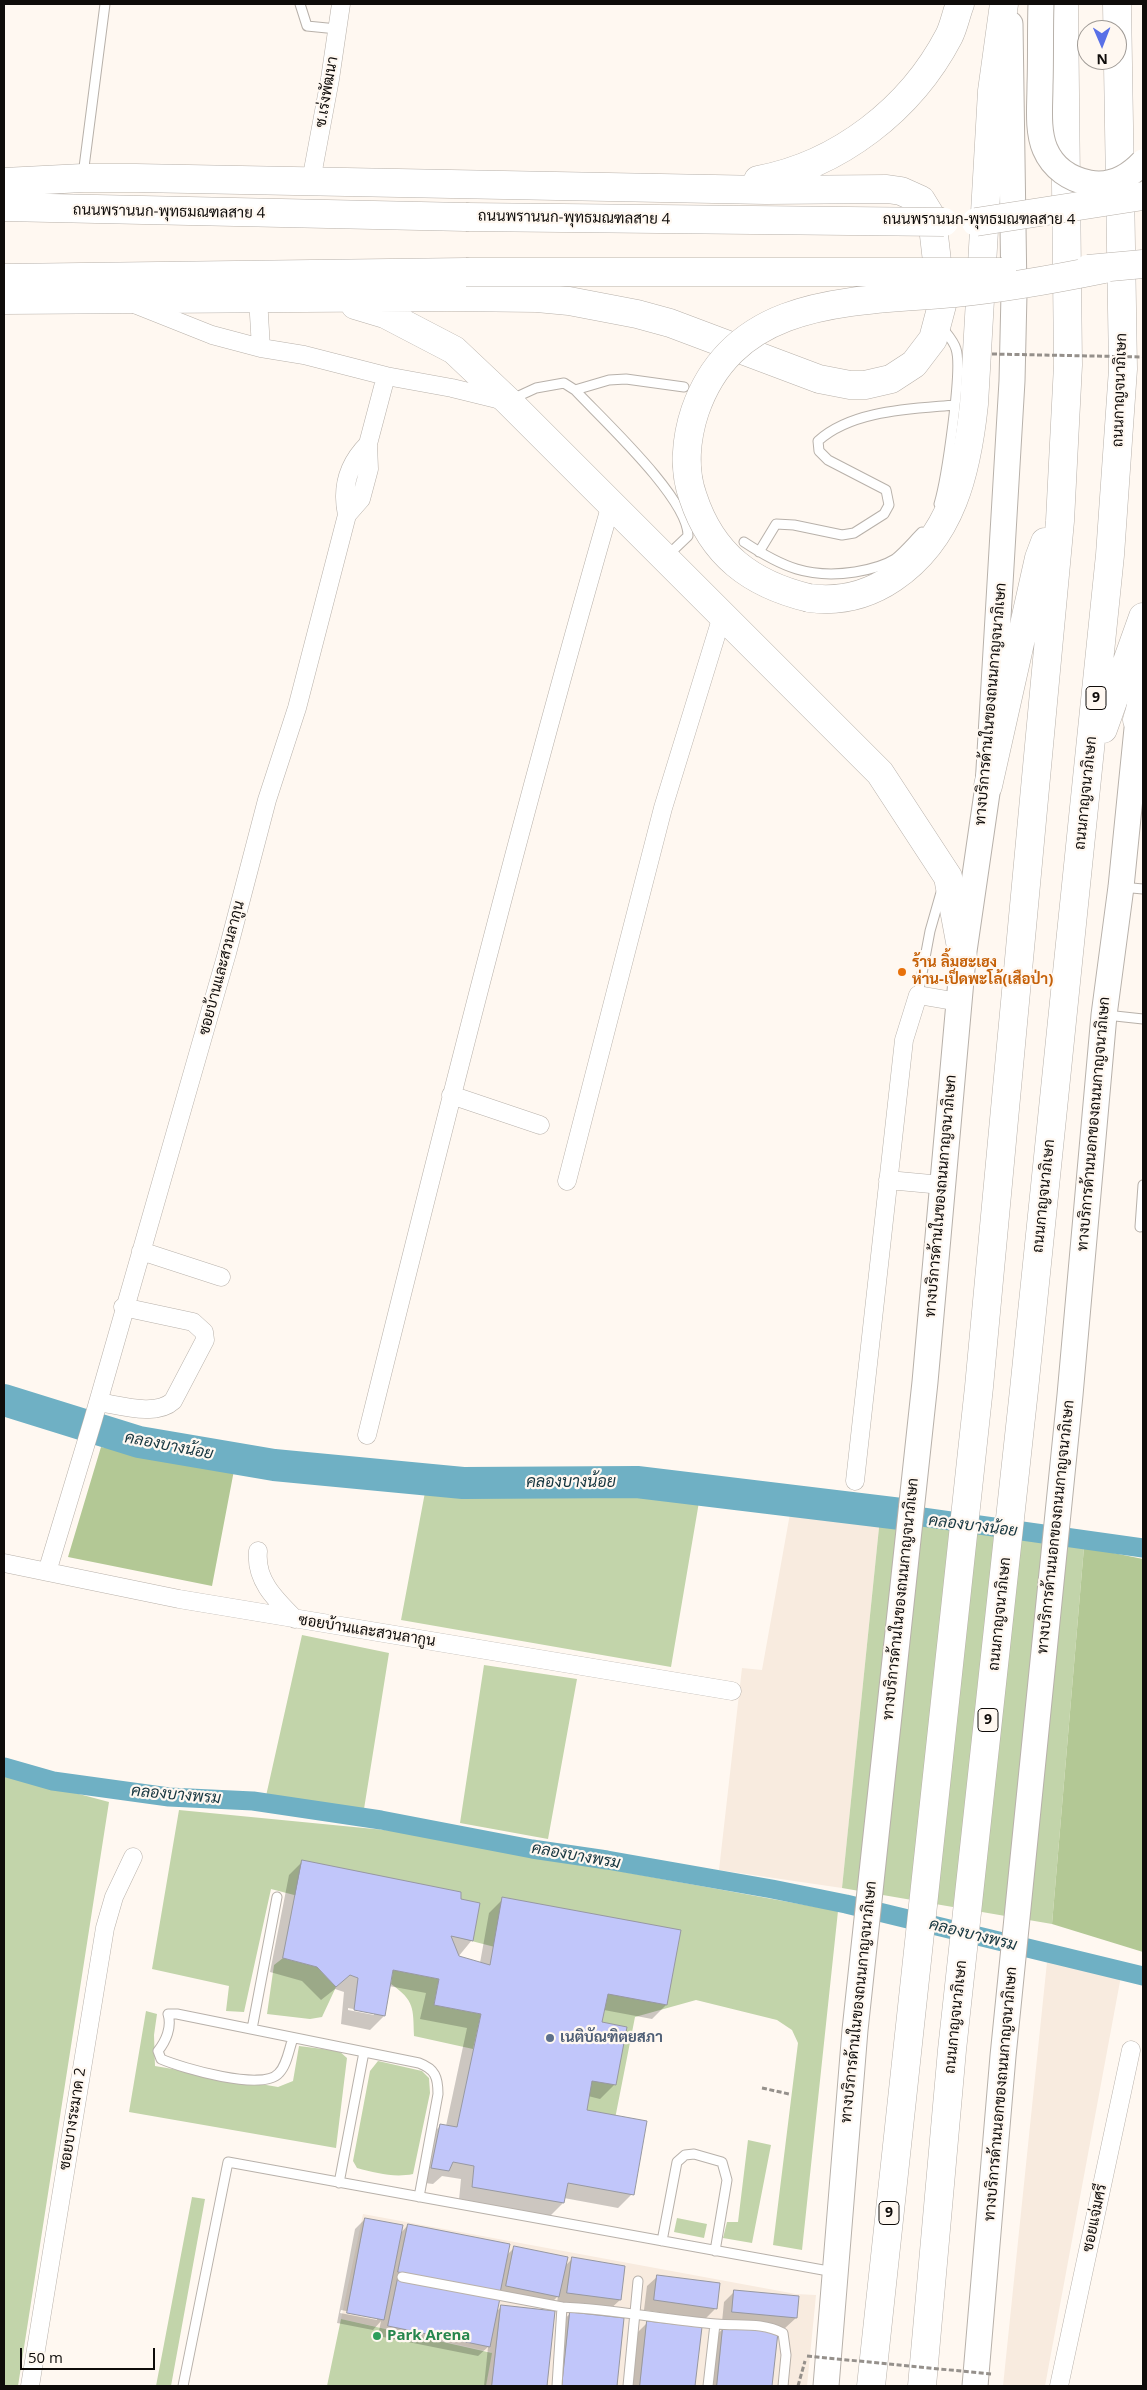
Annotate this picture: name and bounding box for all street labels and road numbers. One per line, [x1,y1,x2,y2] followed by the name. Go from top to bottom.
[312,55,342,129] street label: ซ.เร่งพัฒนา
[73,201,265,223] street label: ถนนพรานนก-พุทธมณฑลสาย 4
[478,207,670,229] street label: ถนนพรานนก-พุทธมณฑลสาย 4
[883,211,1075,229] street label: ถนนพรานนก-พุทธมณฑลสาย 4
[1109,333,1131,447] street label: ถนนกาญจนาภิเษก
[971,582,1011,826] street label: ทางบริการด้านในของถนนกาญจนาภิเษก
[1086,686,1106,710] road number: 9
[1071,735,1101,851] street label: ถนนกาญจนาภิเษก
[195,899,249,1037] street label: ซอยบ้านและสวนลากูน
[1074,996,1114,1252] street label: ทางบริการด้านนอกของถนนกาญจนาภิเษก
[921,1074,961,1318] street label: ทางบริการด้านในของถนนกาญจนาภิเษก
[1029,1138,1059,1254] street label: ถนนกาญจนาภิเษก
[1034,1399,1078,1655] street label: ทางบริการด้านนอกของถนนกาญจนาภิเษก
[879,1477,923,1721] street label: ทางบริการด้านในของถนนกาญจนาภิเษก
[985,1556,1015,1672] street label: ถนนกาญจนาภิเษก
[297,1611,437,1651] street label: ซอยบ้านและสวนลากูน
[978,1708,998,1732] road number: 9
[837,1880,881,2124] street label: ทางบริการด้านในของถนนกาญจนาภิเษก
[941,1959,971,2075] street label: ถนนกาญจนาภิเษก
[981,1966,1021,2222] street label: ทางบริการด้านนอกของถนนกาญจนาภิเษก
[56,2066,90,2172] street label: ซอยบางระมาด 2
[1079,2182,1111,2254] street label: ซอยแจ่มศรี
[879,2202,899,2224] road number: 9

